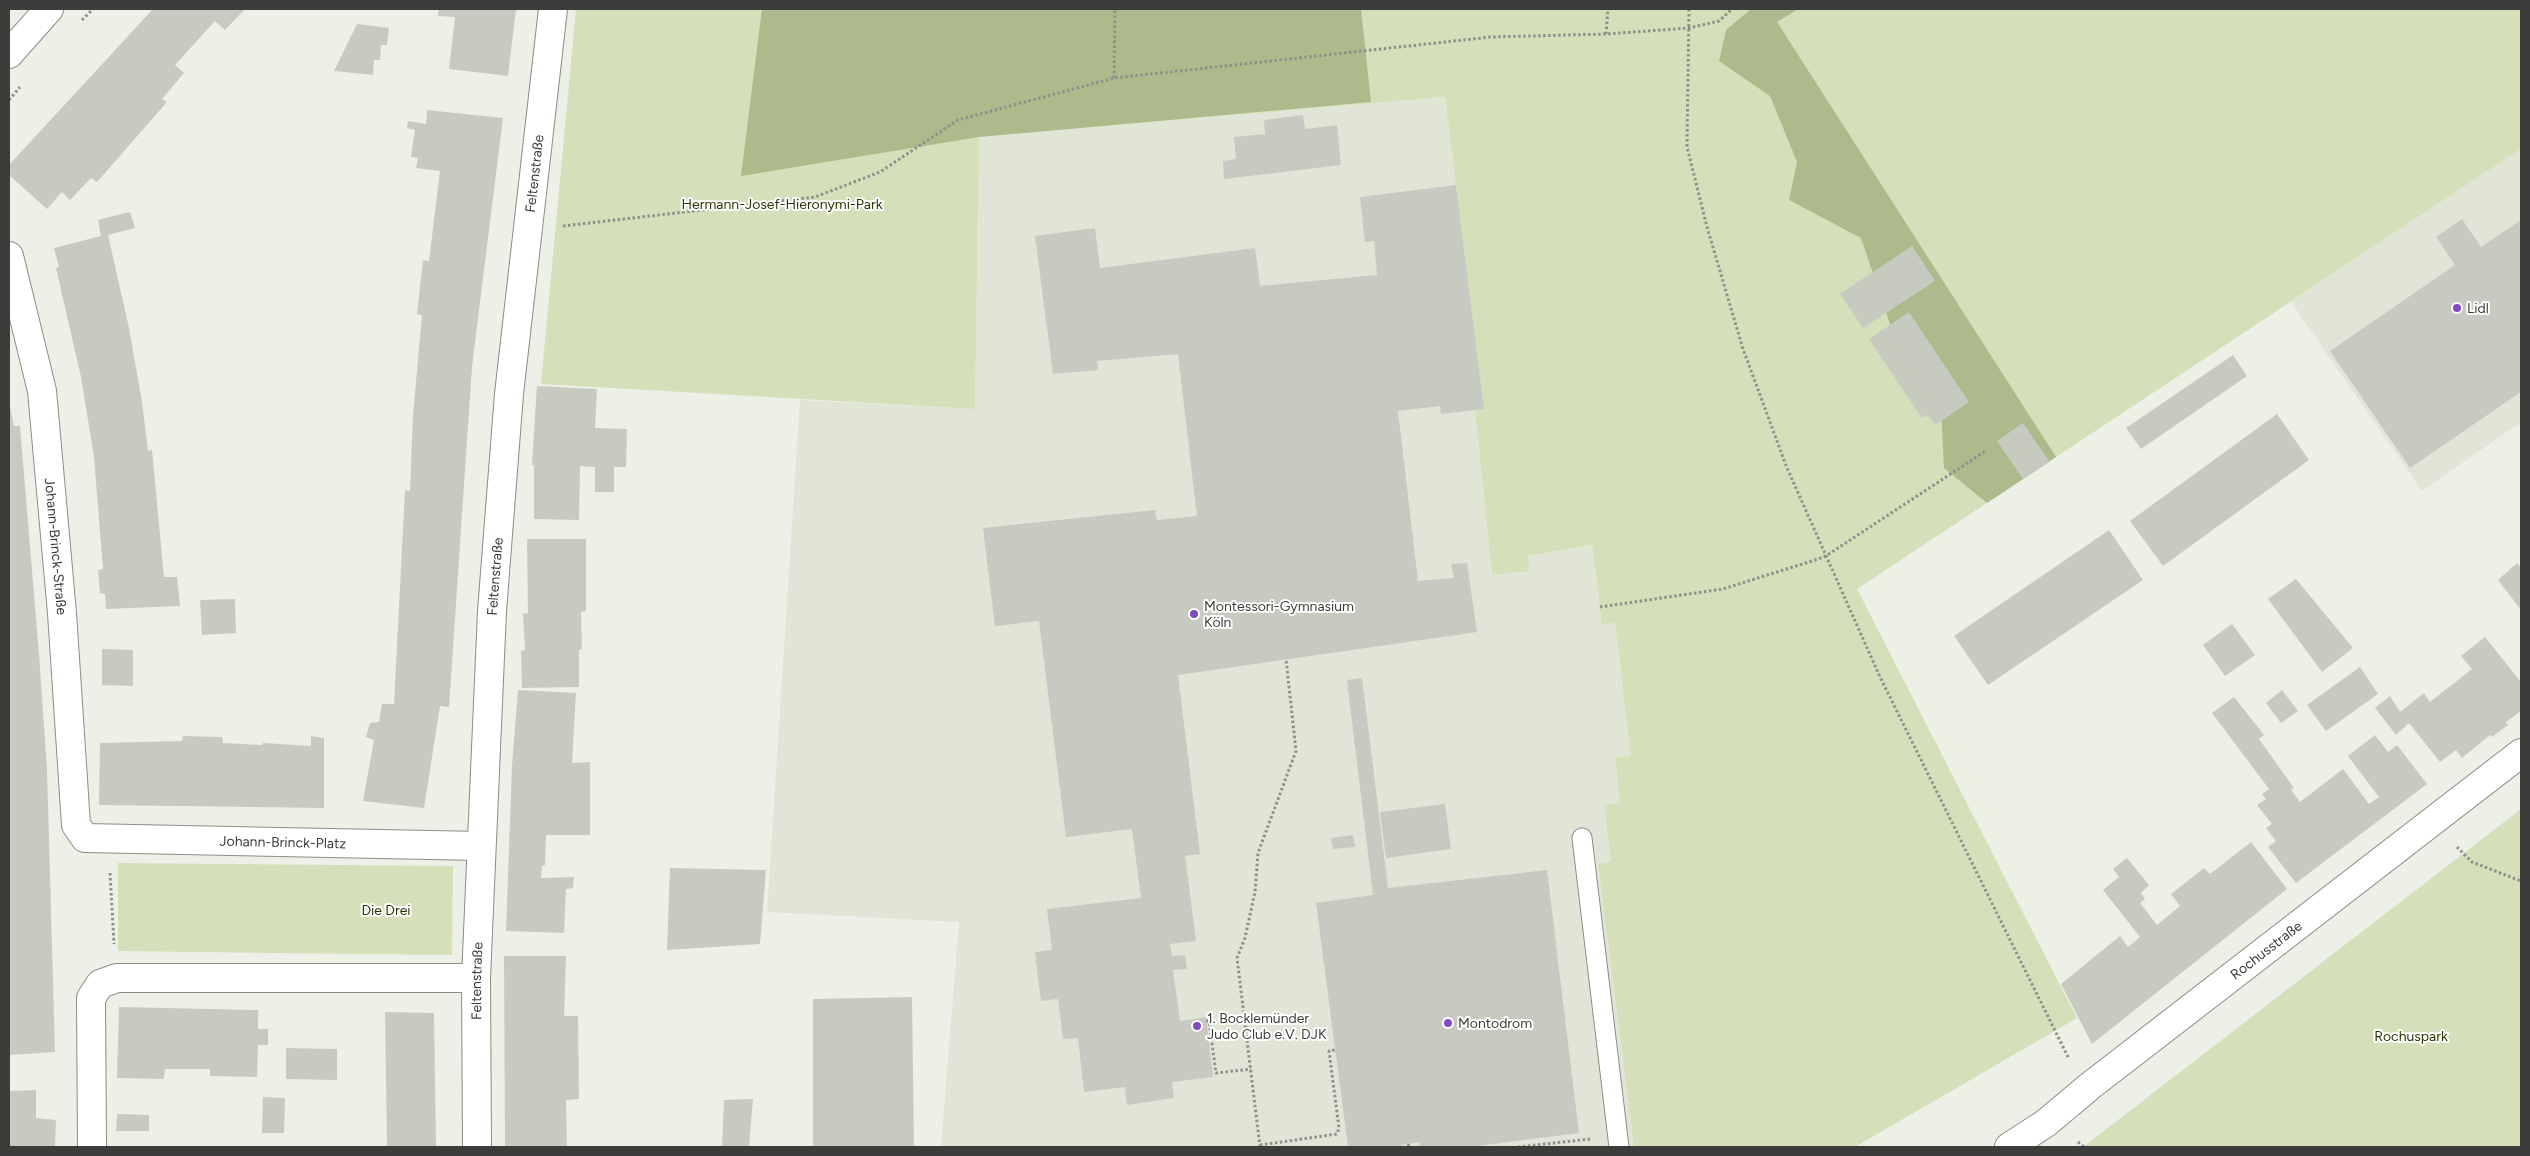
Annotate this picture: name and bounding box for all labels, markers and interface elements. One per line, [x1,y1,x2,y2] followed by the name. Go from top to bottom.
[521,133,547,213] street label: Feltenstraße
[682,196,883,213] park label: Hermann-Josef-Hieronymi-Park
[2467,300,2489,317] place label: Lidl
[2451,302,2463,314] marker: Lidl
[41,477,71,616] street label: Johann-Brinck-Straße
[483,536,506,616] street label: Feltenstraße
[1204,598,1354,631] place label: Montessori-Gymnasium Köln
[1188,608,1200,620] marker: Montessori-Gymnasium Köln
[219,832,347,852] street label: Johann-Brinck-Platz
[361,902,411,919] park label: Die Drei
[2227,917,2305,983] street label: Rochusstraße
[467,941,486,1020] street label: Feltenstraße
[1207,1010,1327,1043] place label: 1. Bocklemünder Judo Club e.V. DJK
[1458,1015,1532,1032] place label: Montodrom
[1442,1017,1454,1029] marker: Montodrom
[1191,1020,1203,1032] marker: 1. Bocklemünder Judo Club e.V. DJK
[2374,1028,2448,1045] park label: Rochuspark

